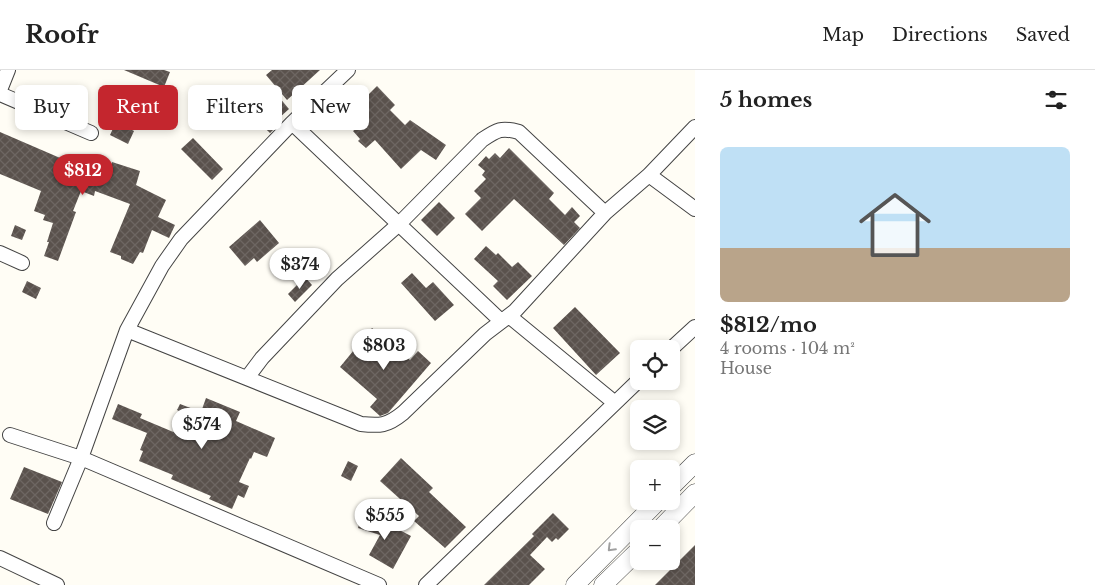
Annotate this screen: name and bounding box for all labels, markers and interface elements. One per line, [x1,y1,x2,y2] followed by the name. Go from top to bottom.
[25,20,99,49] text: Roofr
[822,24,864,46] text: Map
[892,24,988,46] text: Directions
[1016,24,1070,46] text: Saved
[15,85,88,130] chip: Buy
[98,85,178,130] chip: Rent
[188,85,282,130] chip: Filters
[292,85,369,130] chip: New
[1042,86,1070,114] icon: filters
[720,87,812,113] text: 5 homes
[53,154,113,196] pin: $812
[64,160,102,180] text: $812
[850,180,940,270] icon: home
[270,248,330,290] pin: $374
[280,254,320,274] text: $374
[720,312,817,338] text: $812/mo
[354,328,414,371] pin: $803
[363,335,405,355] text: $803
[720,338,855,358] text: 4 rooms · 104 m²
[630,340,680,570] map controls
[630,340,680,390] button: locate
[720,358,772,378] text: House
[630,400,680,450] button: layers
[172,408,232,450] pin: $574
[183,414,221,434] text: $574
[630,460,680,510] button: +
[355,498,415,541] pin: $555
[366,505,404,525] text: $555
[630,520,680,570] button: −
[608,543,617,552] one-way arrow

